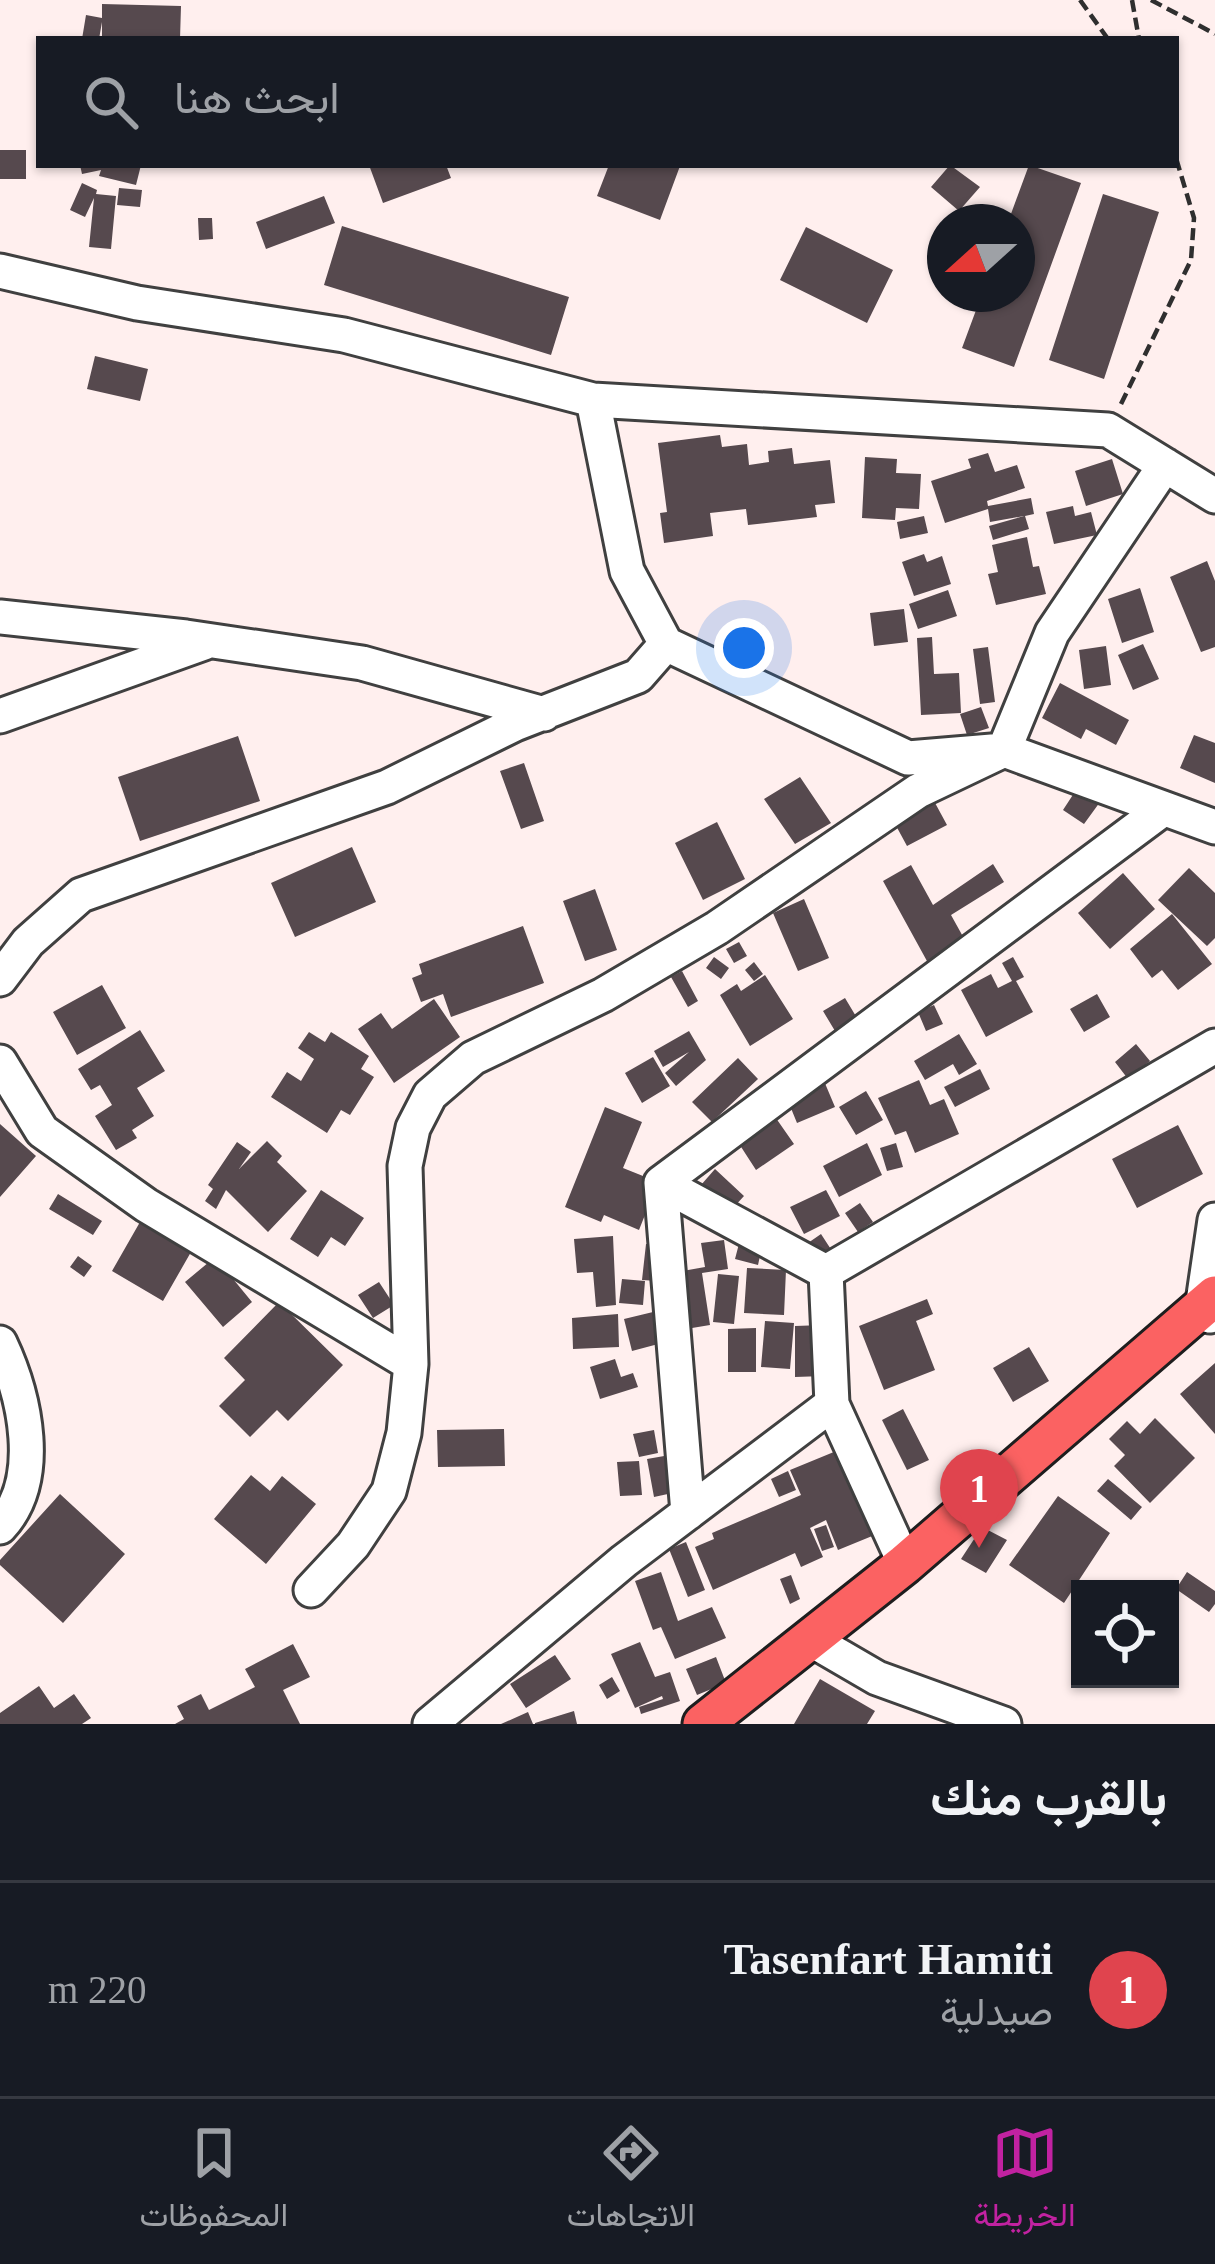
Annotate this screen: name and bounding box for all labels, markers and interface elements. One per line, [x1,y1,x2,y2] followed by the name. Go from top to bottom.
[36,36,1179,168] search box
[78,69,144,135] icon: search
[174,73,340,123] text: ابحث هنا
[927,204,1035,312] north arrow
[714,618,774,678] your location
[940,1449,1018,1548] pin: 1
[1071,1580,1179,1688] map controls
[1071,1580,1179,1688] button: locate
[930,1770,1167,1826] text: بالقرب منك
[723,1934,1053,1984] text: Tasenfart Hamiti
[48,1968,147,2011] text: 220 m
[1118,1968,1138,2011] text: 1
[940,1990,1053,2033] text: صيدلية
[139,2120,288,2244] tab: المحفوظات
[567,2120,695,2244] tab: الاتجاهات
[974,2120,1076,2244] tab: الخريطة

